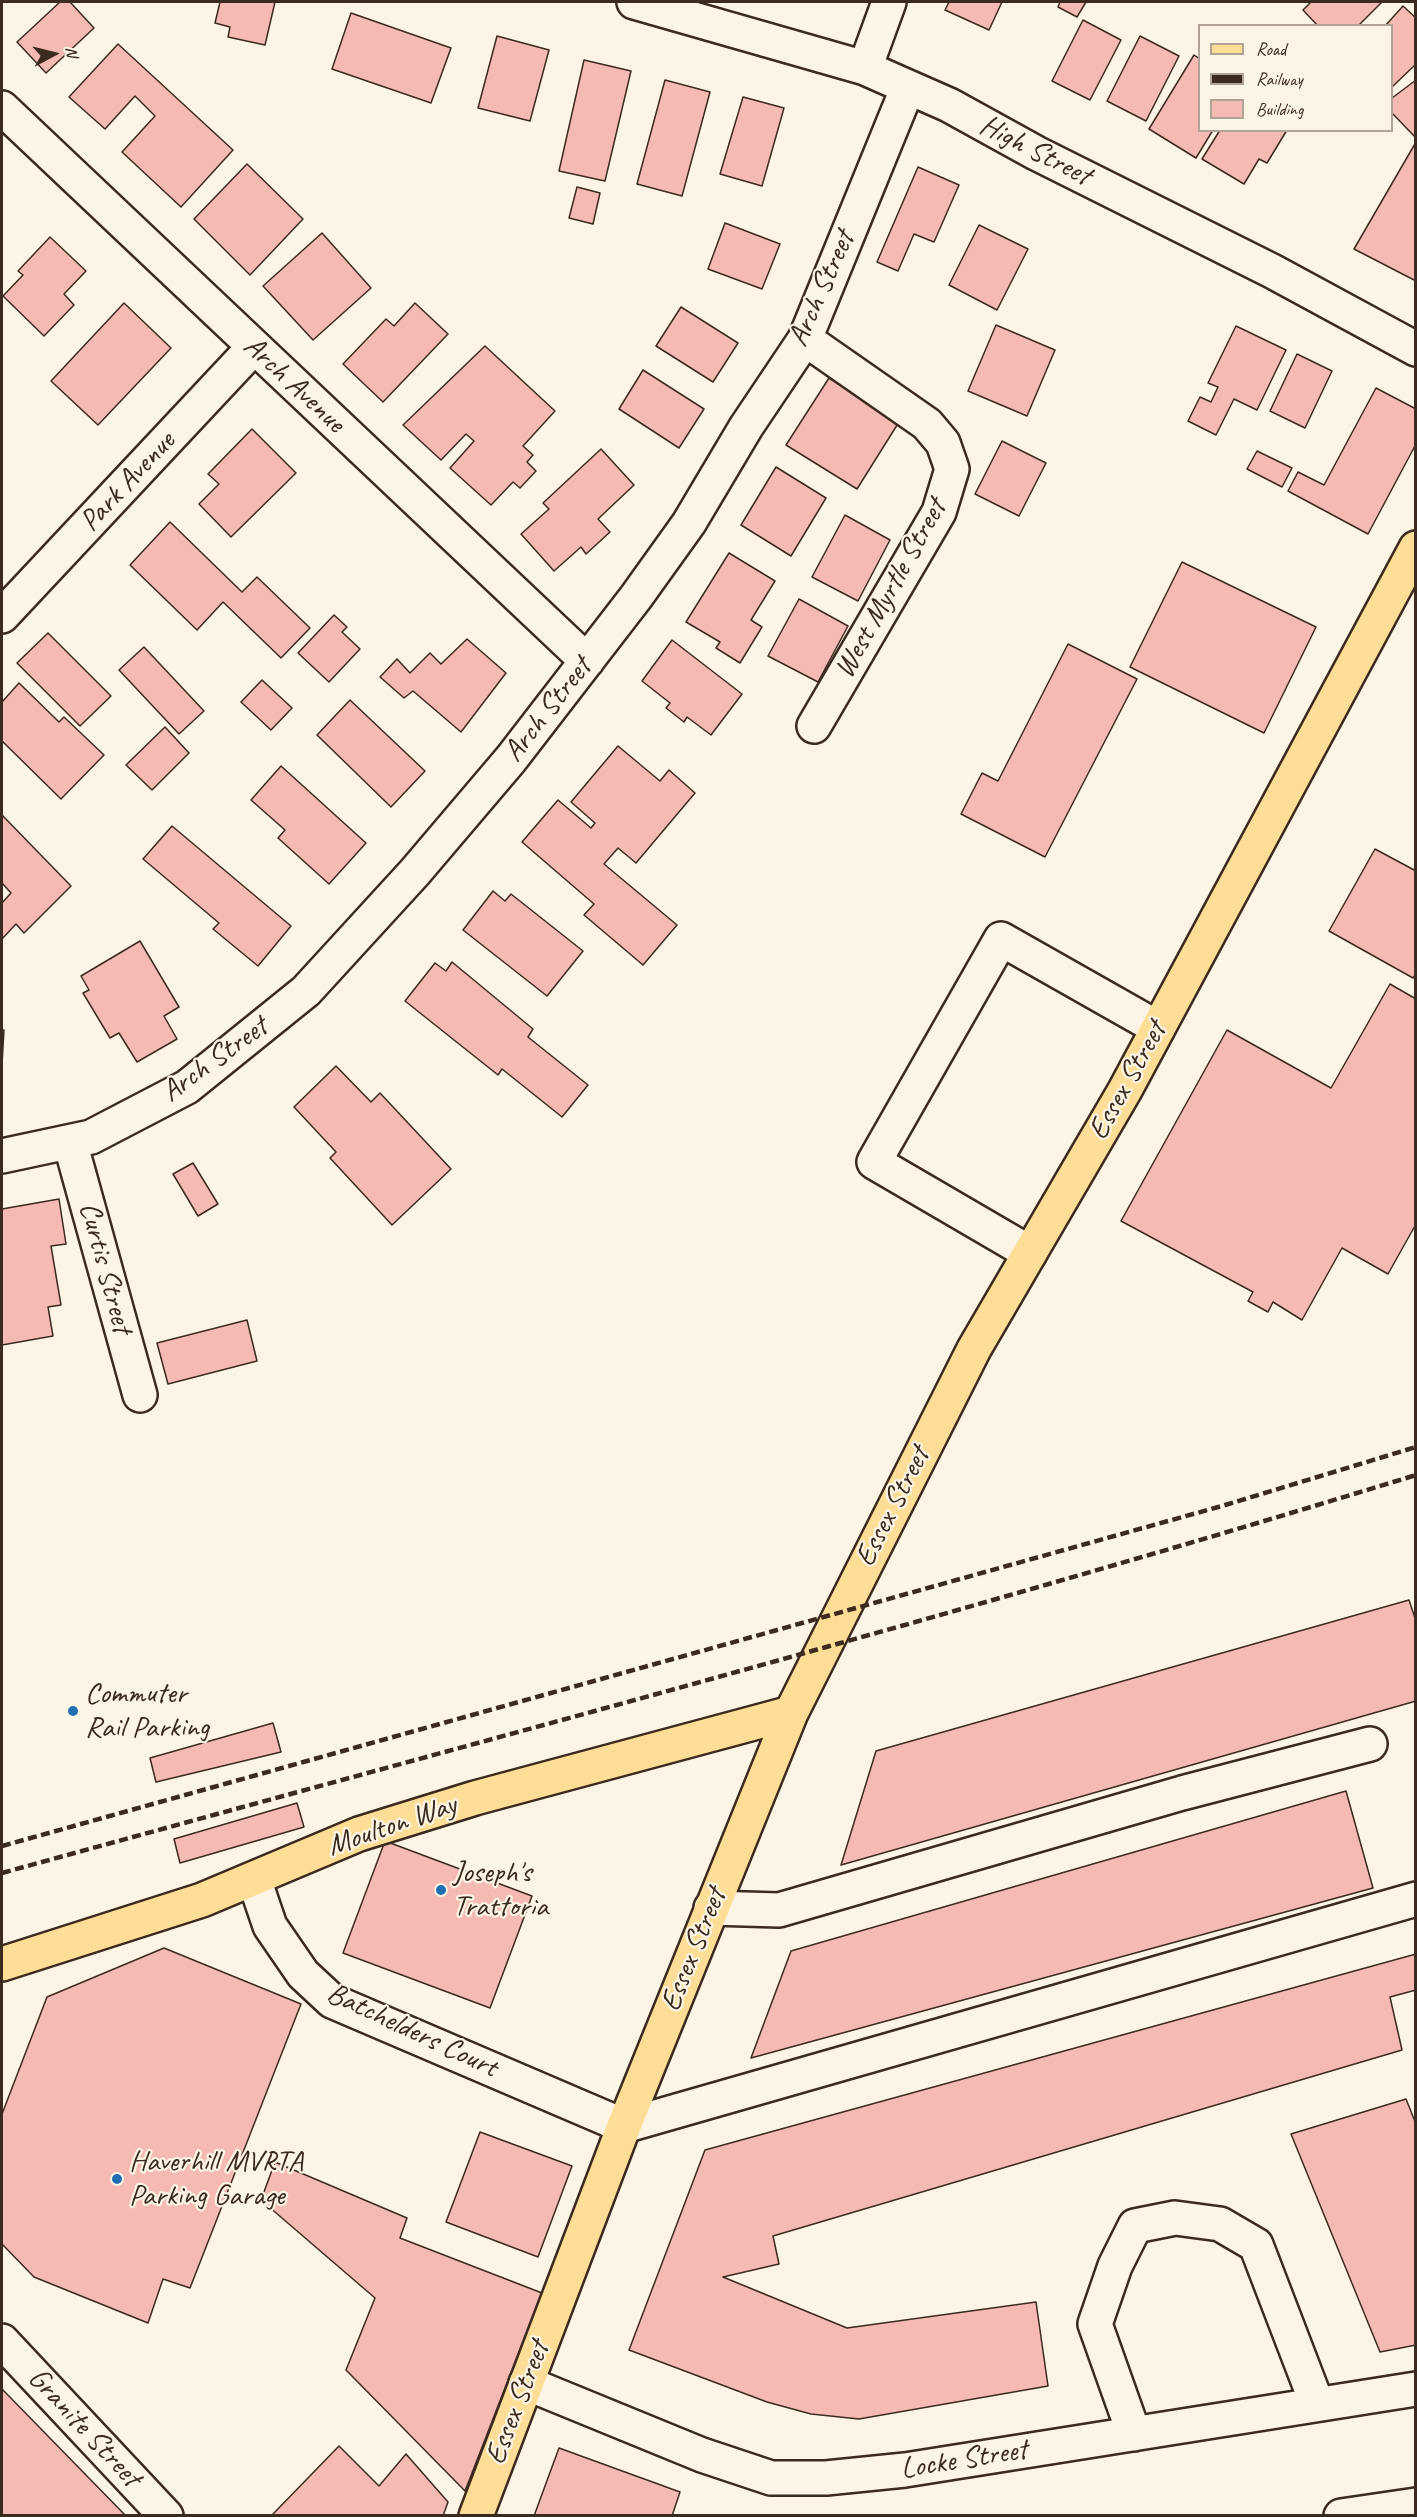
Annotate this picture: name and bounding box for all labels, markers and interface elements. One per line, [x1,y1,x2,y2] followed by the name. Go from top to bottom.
[24,24,84,84] north arrow
[1198,24,1393,132] legend
[1256,38,1286,60] text: Road
[61,46,82,58] text: N
[1256,68,1303,90] text: Railway
[1256,98,1303,120] text: Building
[974,108,1096,194] street label: High Street
[781,226,863,352] street label: Arch Street
[236,329,352,441] street label: Arch Avenue
[73,424,183,540] street label: Park Avenue
[827,493,955,685] street label: West Myrtle Street
[496,651,600,769] street label: Arch Street
[155,1009,275,1111] street label: Arch Street
[1081,1016,1175,1146] street label: Essex Street
[70,1199,140,1337] street label: Curtis Street
[848,1441,938,1573] street label: Essex Street
[85,1676,209,1746] place label: Commuter Rail Parking
[66,1704,80,1718] marker: Commuter Rail Parking
[323,1787,461,1865] street label: Moulton Way
[453,1855,548,1926] place label: Joseph's Trattoria
[434,1883,448,1897] marker: Joseph's Trattoria
[653,1883,735,2017] street label: Essex Street
[321,1976,503,2086] street label: Batchelders Court
[129,2144,303,2214] place label: Haverhill MVRTA Parking Garage
[110,2172,124,2186] marker: Haverhill MVRTA Parking Garage
[478,2336,558,2470] street label: Essex Street
[20,2361,148,2495] street label: Granite Street
[898,2432,1030,2488] street label: Locke Street

